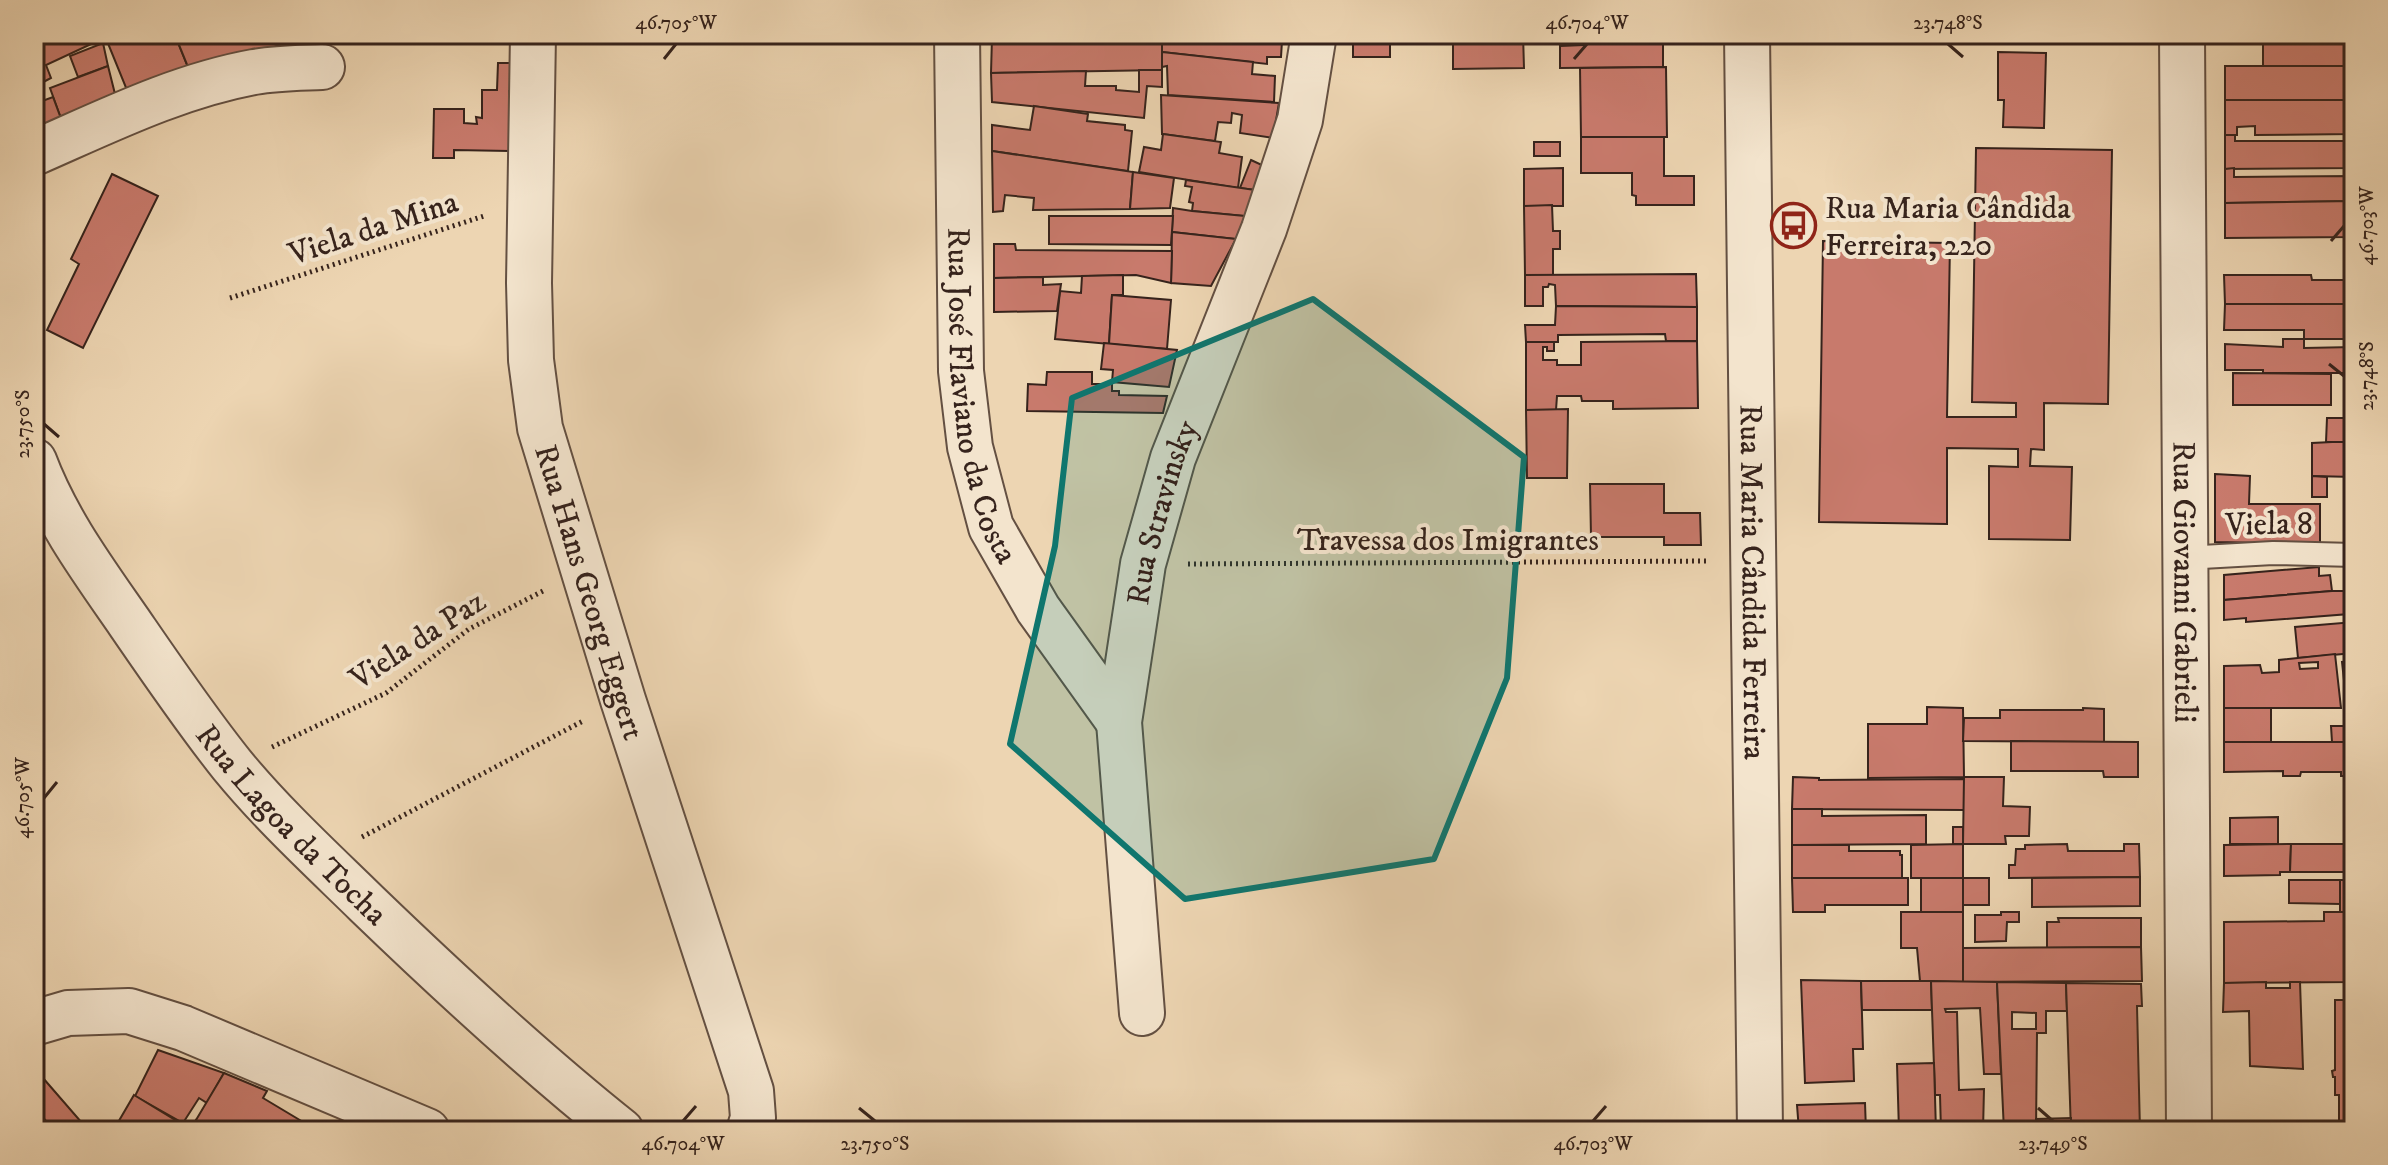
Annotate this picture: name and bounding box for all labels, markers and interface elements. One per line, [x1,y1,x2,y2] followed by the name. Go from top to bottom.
[635,11,717,36] text: 46.705°W
[1546,11,1629,36] text: 46.704°W
[1913,11,1983,36] text: 23.748°S
[283,183,464,275] street label: Viela da Mina
[2355,186,2380,265] text: 46.703°W
[1825,189,2071,266] place label: Rua Maria Cândida Ferreira, 220
[1770,201,1818,249] bus stop icon: Rua Maria Cândida Ferreira, 220
[937,227,1026,572] street label: Rua José Flaviano da Costa
[2355,341,2380,411] text: 23.748°S
[11,390,36,458] text: 23.750°S
[1729,404,1774,760] street label: Rua Maria Cândida Ferreira
[1119,414,1208,608] street label: Rua Stravinsky
[524,440,653,745] street label: Rua Hans Georg Eggert
[2163,441,2204,723] street label: Rua Giovanni Gabrieli
[2224,504,2313,546] street label: Viela 8
[1297,521,1599,561] street label: Travessa dos Imigrantes
[342,582,494,700] street label: Viela da Paz
[186,717,395,935] street label: Rua Lagoa da Tocha
[11,757,36,839] text: 46.705°W
[642,1132,725,1157] text: 46.704°W
[841,1132,909,1157] text: 23.750°S
[1554,1132,1633,1157] text: 46.703°W
[2018,1132,2088,1157] text: 23.749°S

